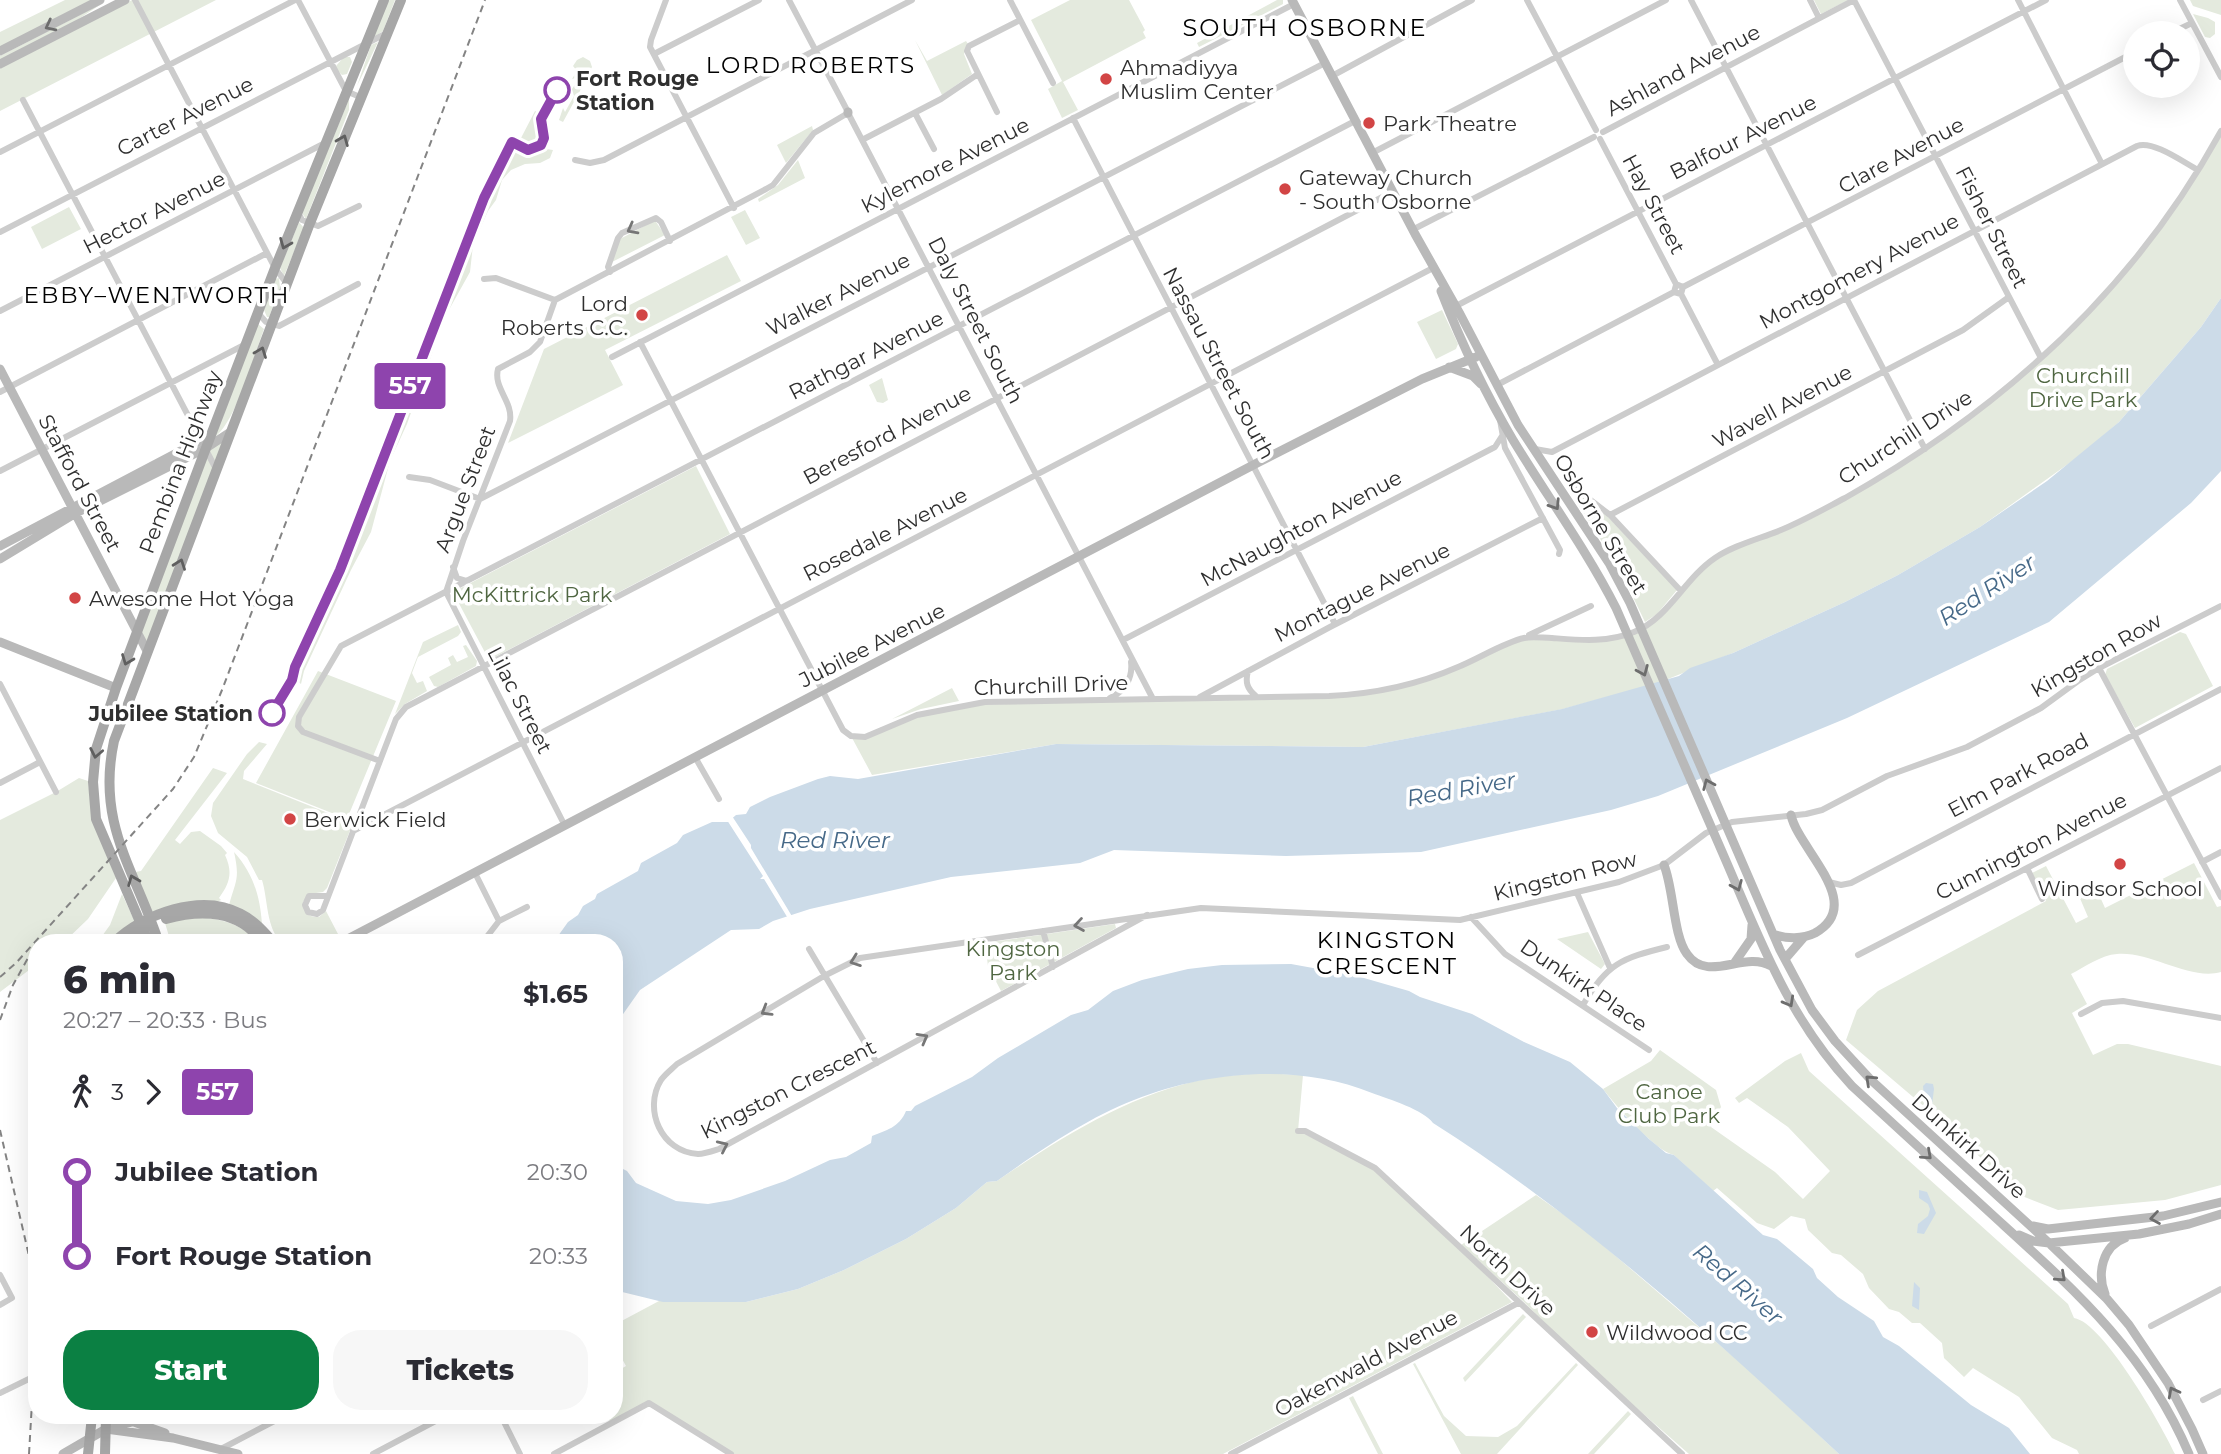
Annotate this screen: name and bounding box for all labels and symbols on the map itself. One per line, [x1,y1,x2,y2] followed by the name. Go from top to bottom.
[1182,13,1428,42] district label: SOUTH OSBORNE
[45,17,57,31] one-way arrow
[1602,19,1764,121] street label: Ashland Avenue
[706,51,916,79] district label: LORD ROBERTS
[1120,55,1274,104] place label: Ahmadiyya Muslim Center
[576,66,699,115] place label: Fort Rouge Station
[113,71,257,161] street label: Carter Avenue
[1098,71,1114,87] marker: Ahmadiyya Muslim Center
[544,77,570,103] marker: Fort Rouge Station
[1665,89,1821,185] street label: Balfour Avenue
[1383,111,1517,136] place label: Park Theatre
[1834,111,1968,199] street label: Clare Avenue
[857,112,1033,218] street label: Kylemore Avenue
[1361,115,1377,131] marker: Park Theatre
[335,134,349,146] one-way arrow
[1617,150,1691,258] street label: Hay Street
[1951,162,2033,292] street label: Fisher Street
[79,165,229,259] street label: Hector Avenue
[1299,165,1472,214] place label: Gateway Church - South Osborne
[1277,181,1293,197] marker: Gateway Church - South Osborne
[1755,208,1963,334] street label: Montgomery Avenue
[627,220,639,234] one-way arrow
[923,232,1029,408] street label: Daly Street South
[279,237,293,249] one-way arrow
[762,247,914,341] street label: Walker Avenue
[1158,263,1280,463] street label: Nassau Street South
[24,281,290,309] district label: EBBY–WENTWORTH
[501,291,628,340] place label: Lord Roberts C.C.
[785,305,947,405] street label: Rathgar Avenue
[634,307,650,323] marker: Lord Roberts C.C.
[252,346,266,358] one-way arrow
[1708,359,1856,453] street label: Wavell Avenue
[370,363,450,409] line badge: 557
[2029,363,2138,412] park label: Churchill Drive Park
[134,366,227,557] street label: Pembina Highway
[799,380,975,490] street label: Beresford Avenue
[1833,384,1977,490] street label: Churchill Drive
[33,410,127,556] street label: Stafford Street
[429,422,501,556] street label: Argue Street
[1549,449,1653,599] street label: Osborne Street
[1196,464,1406,592] street label: McNaughton Avenue
[799,482,971,586] street label: Rosedale Avenue
[1547,498,1560,511] one-way arrow
[1270,537,1454,647] street label: Montague Avenue
[1933,548,2041,632] water label: Red River
[172,559,186,571] one-way arrow
[452,582,613,607] park label: McKittrick Park
[89,586,295,611] place label: Awesome Hot Yoga
[67,590,83,606] marker: Awesome Hot Yoga
[794,597,949,693] street label: Jubilee Avenue
[2026,607,2166,703] street label: Kingston Row
[482,642,558,758] street label: Lilac Street
[121,653,135,665] one-way arrow
[1635,664,1649,676] one-way arrow
[973,670,1129,700] street label: Churchill Drive
[259,700,285,726] marker: Jubilee Station
[88,701,253,726] place label: Jubilee Station
[1943,727,2093,823] street label: Elm Park Road
[89,747,104,759] one-way arrow
[1404,766,1518,812] water label: Red River
[1702,779,1716,791] one-way arrow
[1931,787,2131,905] street label: Cunnington Avenue
[304,807,447,832] place label: Berwick Field
[282,811,298,827] marker: Berwick Field
[780,826,891,854] water label: Red River
[1491,846,1640,906] street label: Kingston Row
[2112,856,2128,872] marker: Windsor School
[127,875,141,888] one-way arrow
[2037,876,2203,901] place label: Windsor School
[1729,879,1743,891] one-way arrow
[1073,918,1085,933] one-way arrow
[1316,926,1458,980] district label: KINGSTON CRESCENT
[1516,933,1652,1037] street label: Dunkirk Place
[966,936,1060,985] park label: Kingston Park
[849,953,861,967] one-way arrow
[1781,995,1794,1007] one-way arrow
[760,1003,773,1016] one-way arrow
[916,1033,928,1046] one-way arrow
[696,1034,880,1144] street label: Kingston Crescent
[1865,1075,1878,1088] one-way arrow
[1618,1079,1721,1128] park label: Canoe Club Park
[1907,1088,2031,1204] street label: Dunkirk Drive
[716,1140,728,1154] one-way arrow
[1919,1147,1932,1159] one-way arrow
[2149,1210,2160,1225] one-way arrow
[1455,1219,1561,1321] street label: North Drive
[1687,1237,1789,1331] water label: Red River
[2053,1269,2066,1281] one-way arrow
[1270,1304,1462,1422] street label: Oakenwald Avenue
[1606,1320,1748,1345] place label: Wildwood CC
[1584,1324,1600,1340] marker: Wildwood CC
[2168,1387,2182,1400] one-way arrow

